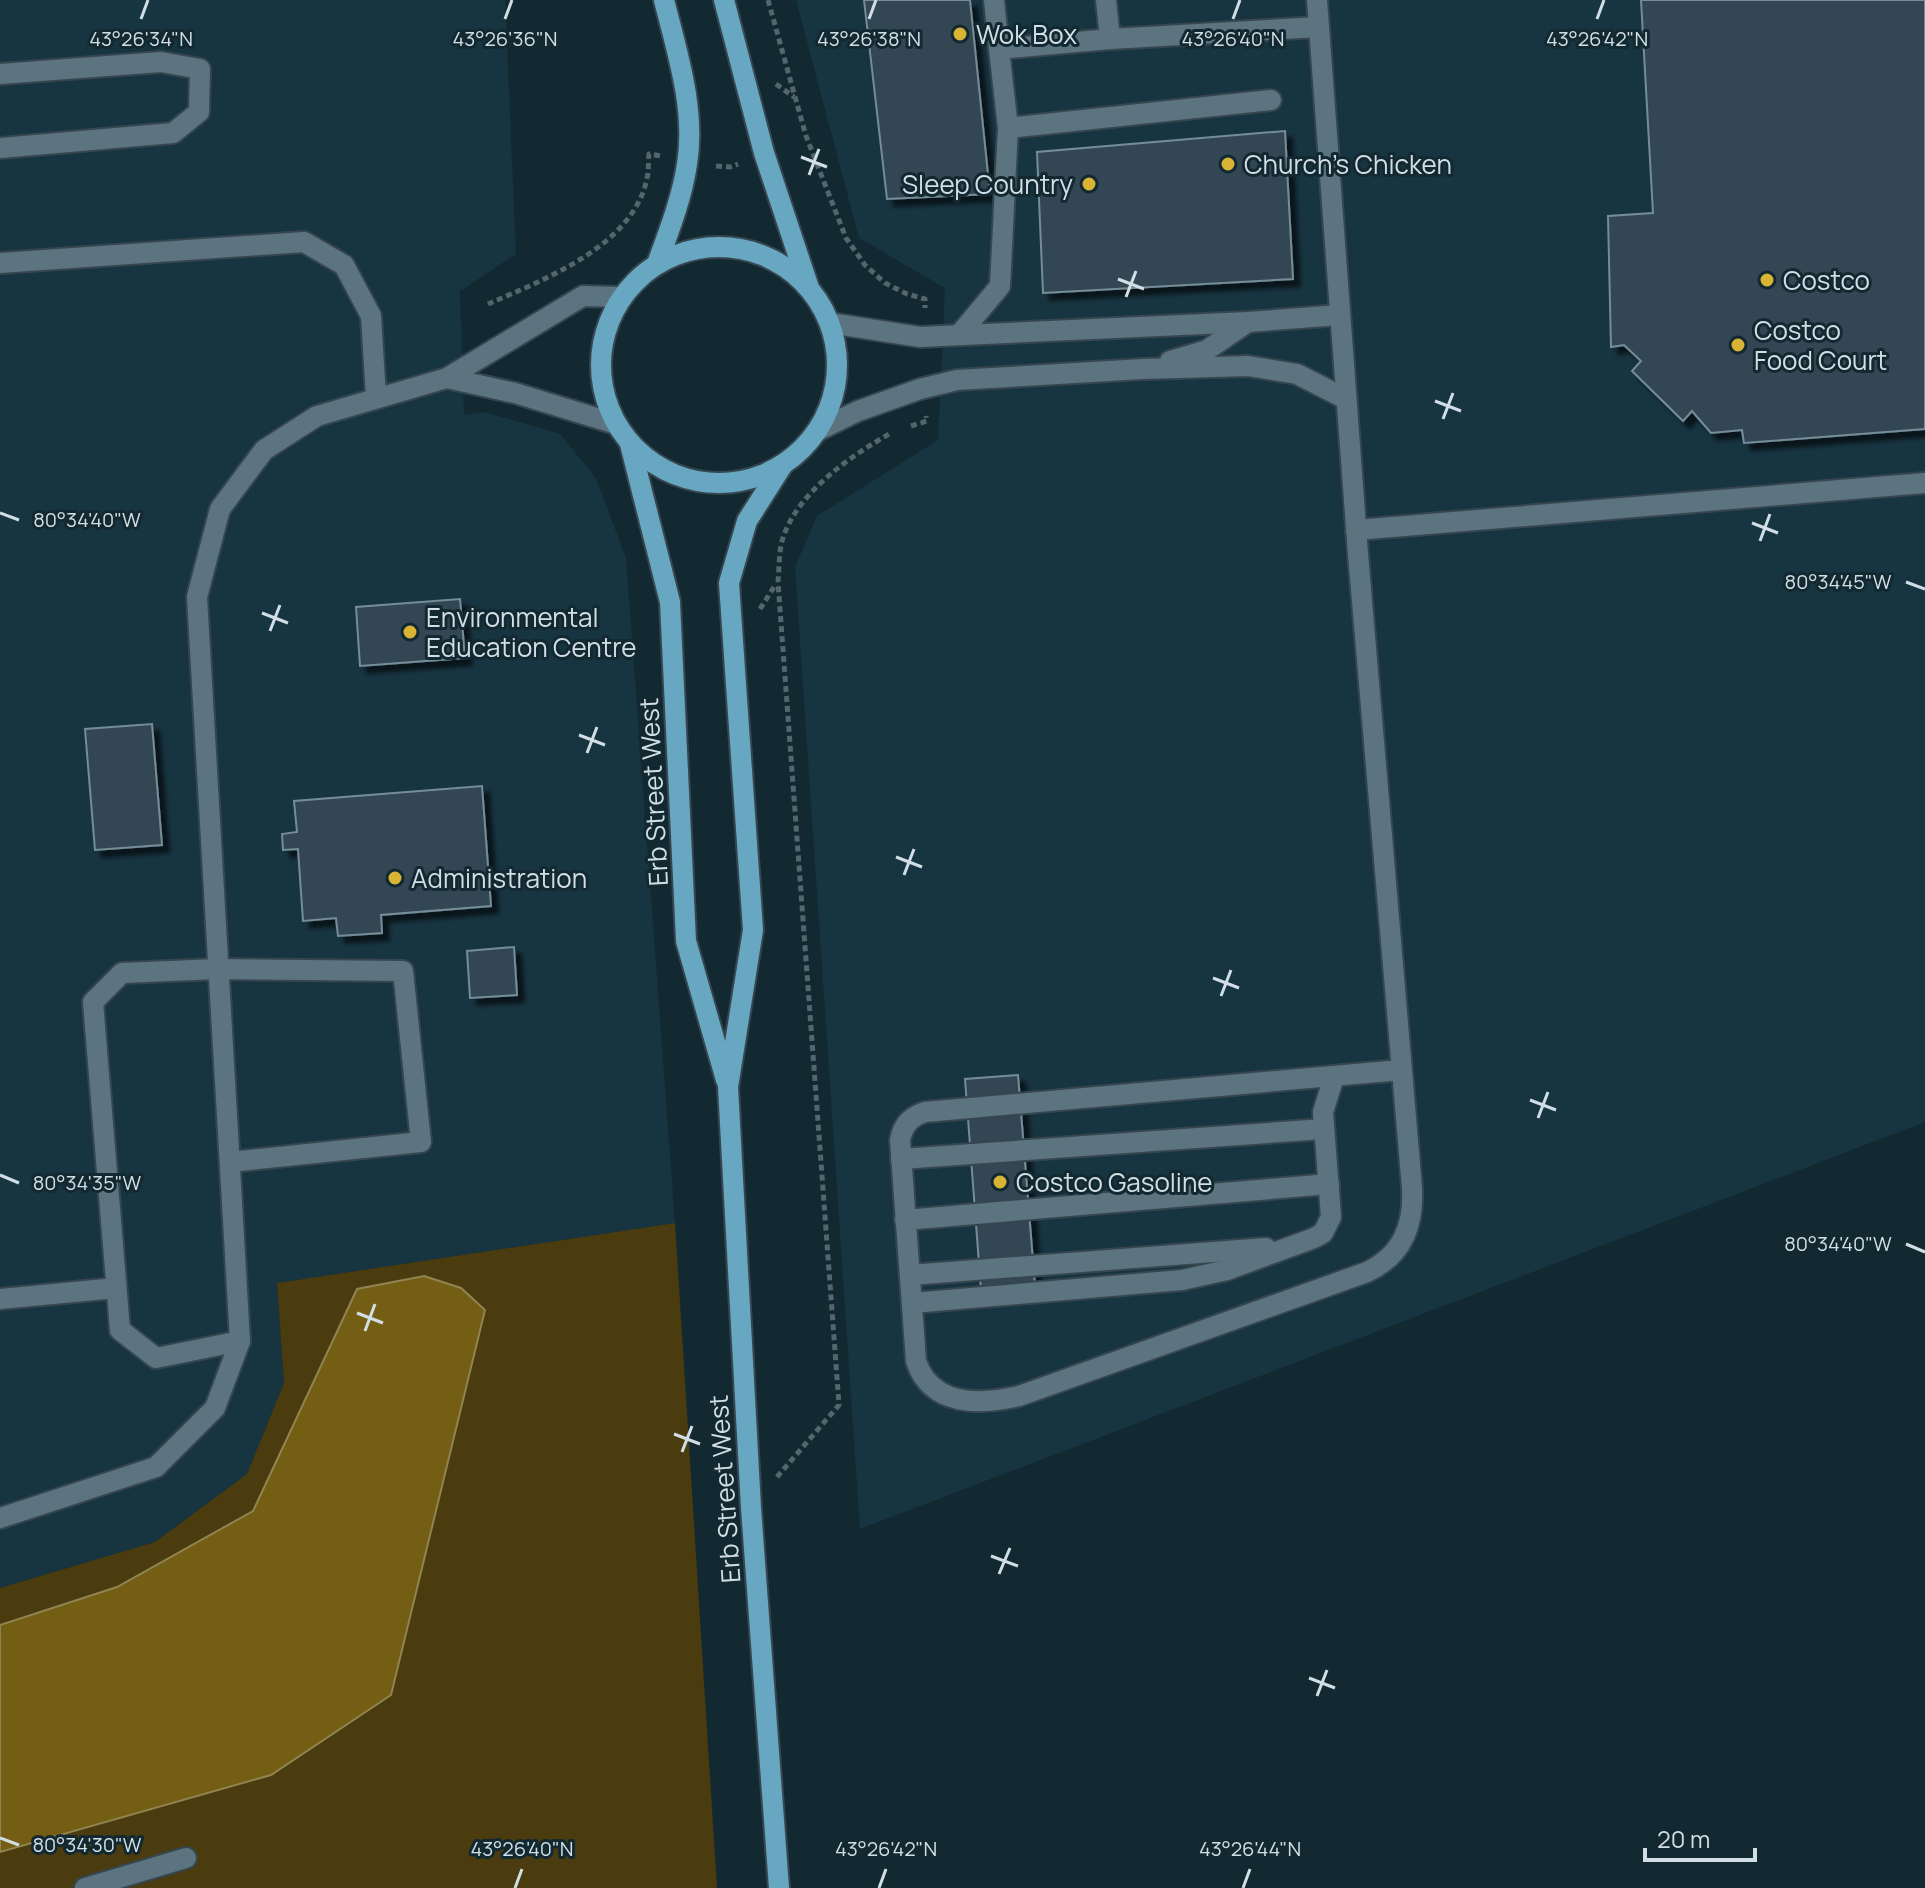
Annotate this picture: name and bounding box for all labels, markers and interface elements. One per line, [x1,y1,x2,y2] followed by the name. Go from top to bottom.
[976,16,1077,52] place label: Wok Box
[89,25,193,52] text: 43°26'34"N
[453,25,557,52] text: 43°26'36"N
[817,25,921,52] text: 43°26'38"N
[951,25,969,43] marker: Wok Box
[1181,25,1285,52] text: 43°26'40"N
[1546,25,1648,52] text: 43°26'42"N
[1244,146,1452,182] place label: Church's Chicken
[1219,155,1237,173] marker: Church's Chicken
[902,166,1073,202] place label: Sleep Country
[1080,175,1098,193] marker: Sleep Country
[1783,262,1870,298] place label: Costco
[1758,271,1776,289] marker: Costco
[1754,312,1887,378] place label: Costco Food Court
[1729,336,1747,354] marker: Costco Food Court
[33,506,141,533] text: 80°34'40"W
[1785,568,1892,595] text: 80°34'45"W
[426,599,637,665] place label: Environmental Education Centre
[401,623,419,641] marker: Environmental Education Centre
[630,697,676,887] street label: Erb Street West
[411,860,587,896] place label: Administration
[386,869,404,887] marker: Administration
[1016,1164,1212,1200] place label: Costco Gasoline
[33,1169,142,1196] text: 80°34'35"W
[991,1173,1009,1191] marker: Costco Gasoline
[1784,1230,1892,1257] text: 80°34'40"W
[699,1394,749,1584] street label: Erb Street West
[1645,1812,1755,1862] scale bar
[1657,1822,1710,1855] text: 20 m
[32,1831,142,1858] text: 80°34'30"W
[470,1835,574,1862] text: 43°26'40"N
[835,1835,937,1862] text: 43°26'42"N
[1199,1835,1301,1862] text: 43°26'44"N

